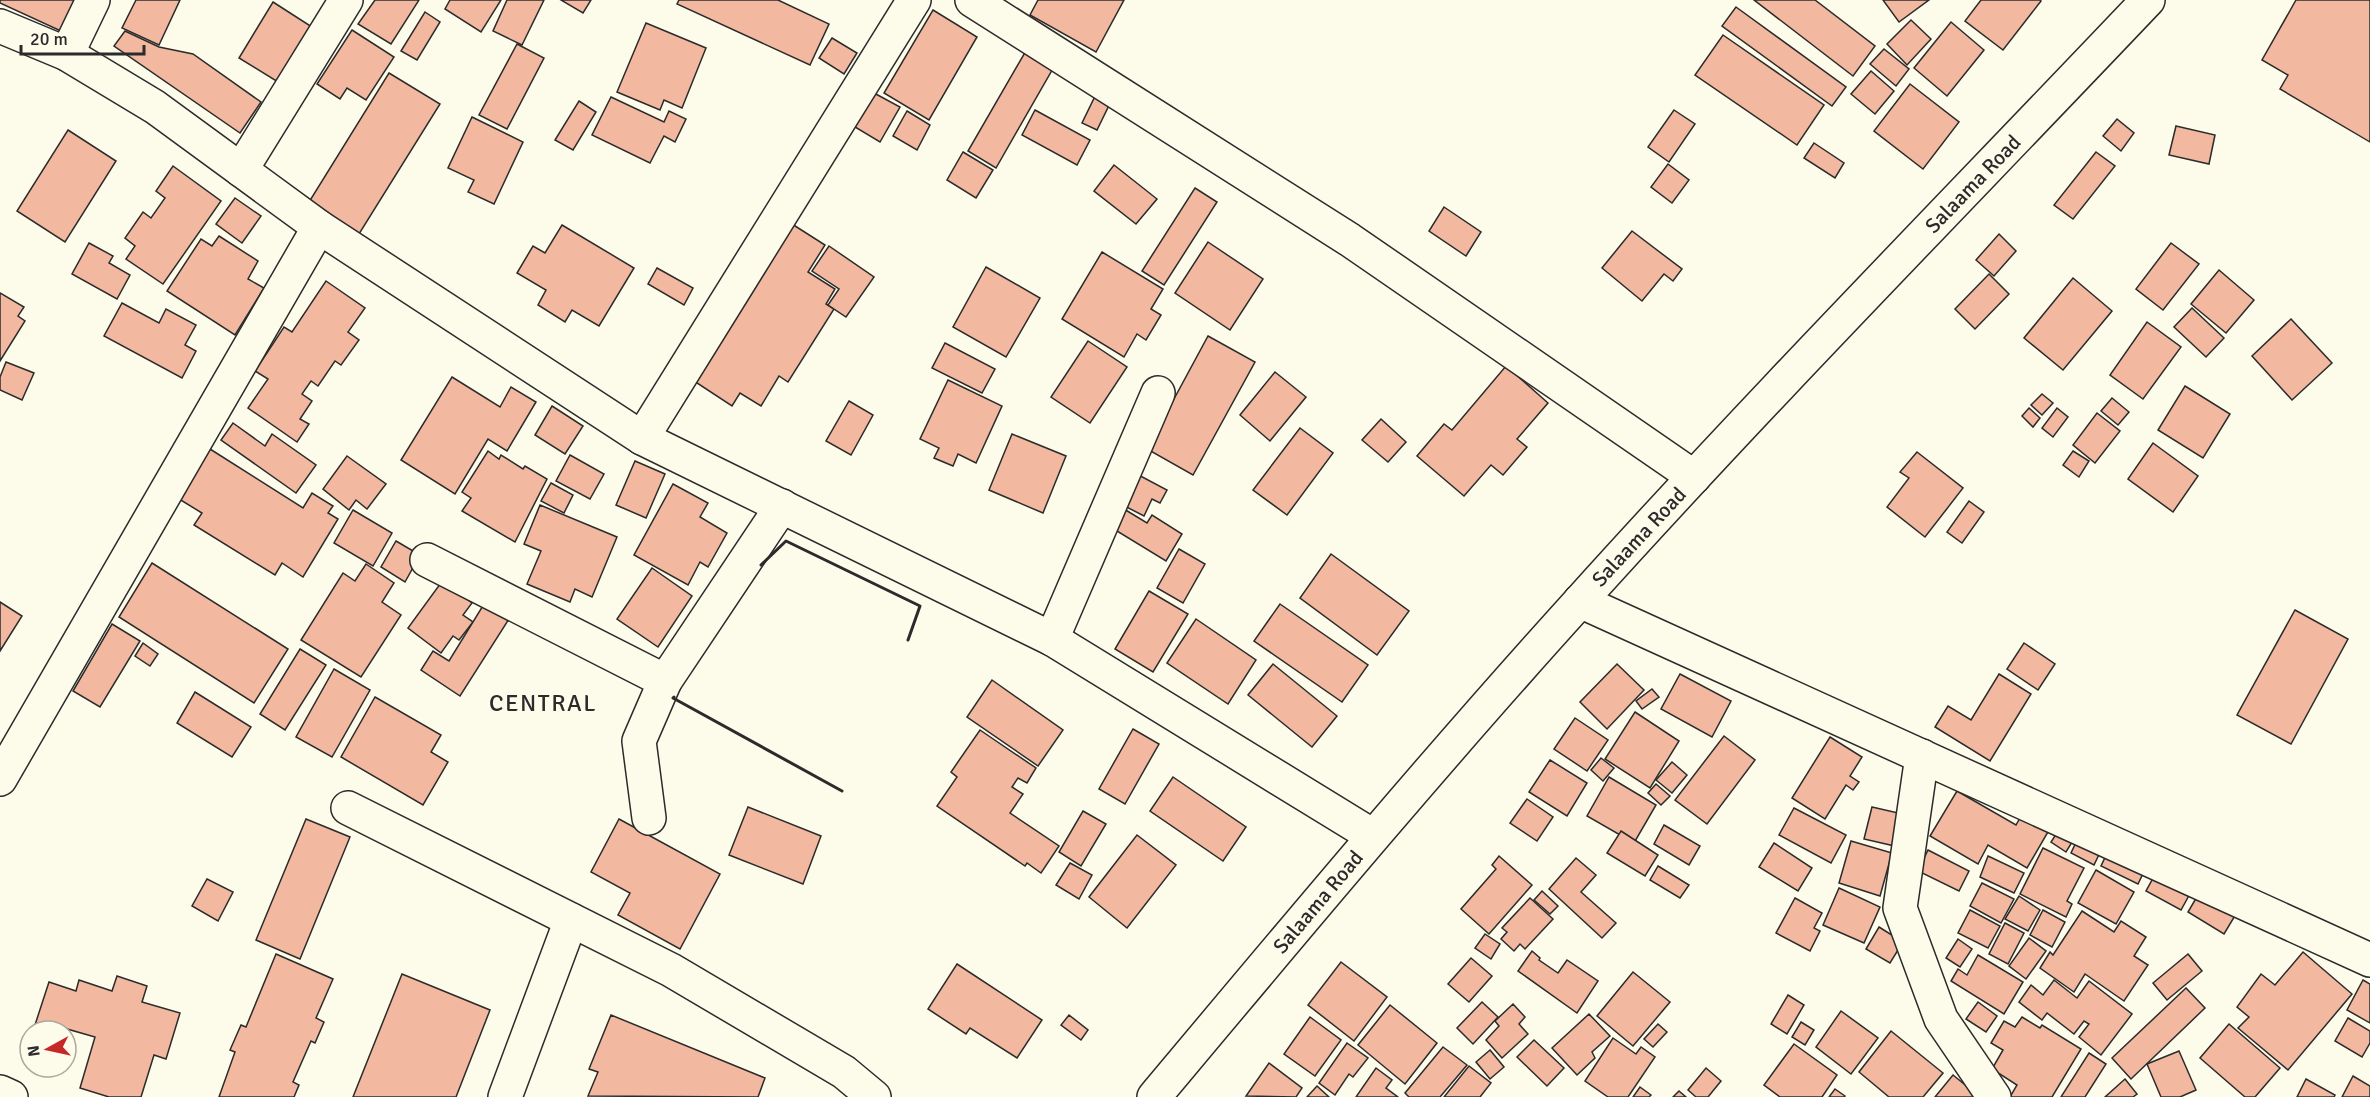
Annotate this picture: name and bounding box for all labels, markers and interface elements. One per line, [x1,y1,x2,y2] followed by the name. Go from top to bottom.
[21,18,144,56] scale bar
[30,28,68,50] text: 20 m
[1920,129,2026,239] street label: Salaama Road
[1586,482,1692,592] street label: Salaama Road
[489,688,597,718] district label: CENTRAL
[1267,845,1369,959] street label: Salaama Road
[18,1019,78,1079] north arrow
[23,1044,45,1058] text: N

